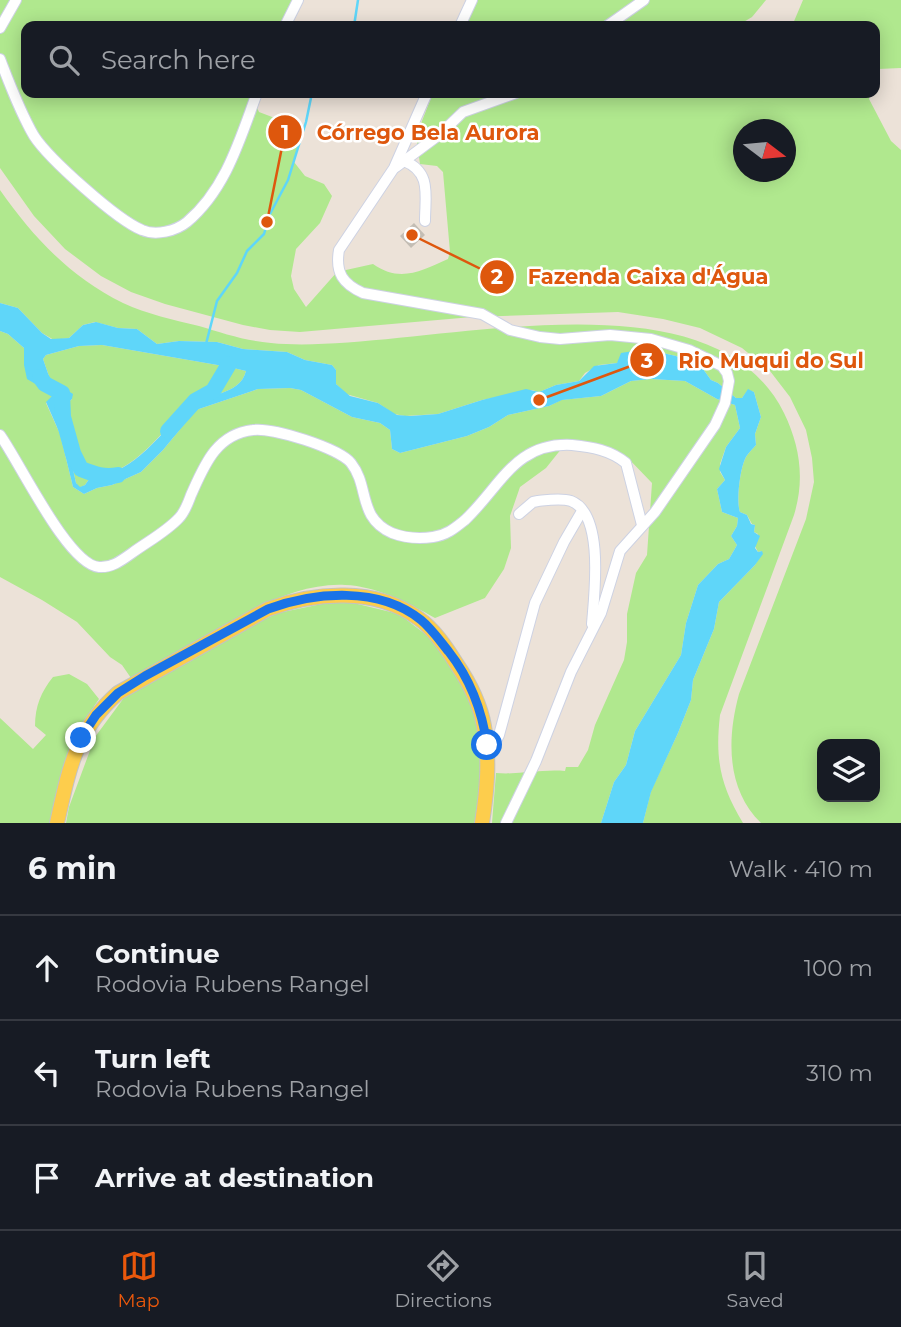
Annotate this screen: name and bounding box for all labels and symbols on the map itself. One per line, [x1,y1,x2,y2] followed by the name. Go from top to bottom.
[268,111,553,153] callout: Córrego Bela Aurora
[733,119,796,182] north arrow
[281,120,289,145] text: 1
[317,120,539,145] text: Córrego Bela Aurora
[479,256,783,298] callout: Fazenda Caixa d'Água
[491,264,503,289] text: 2
[528,264,768,289] text: Fazenda Caixa d'Água
[630,339,878,381] callout: Rio Muqui do Sul
[640,348,653,373] text: 3
[678,348,864,373] text: Rio Muqui do Sul
[65,722,96,753] route end
[471,729,502,760] route start

